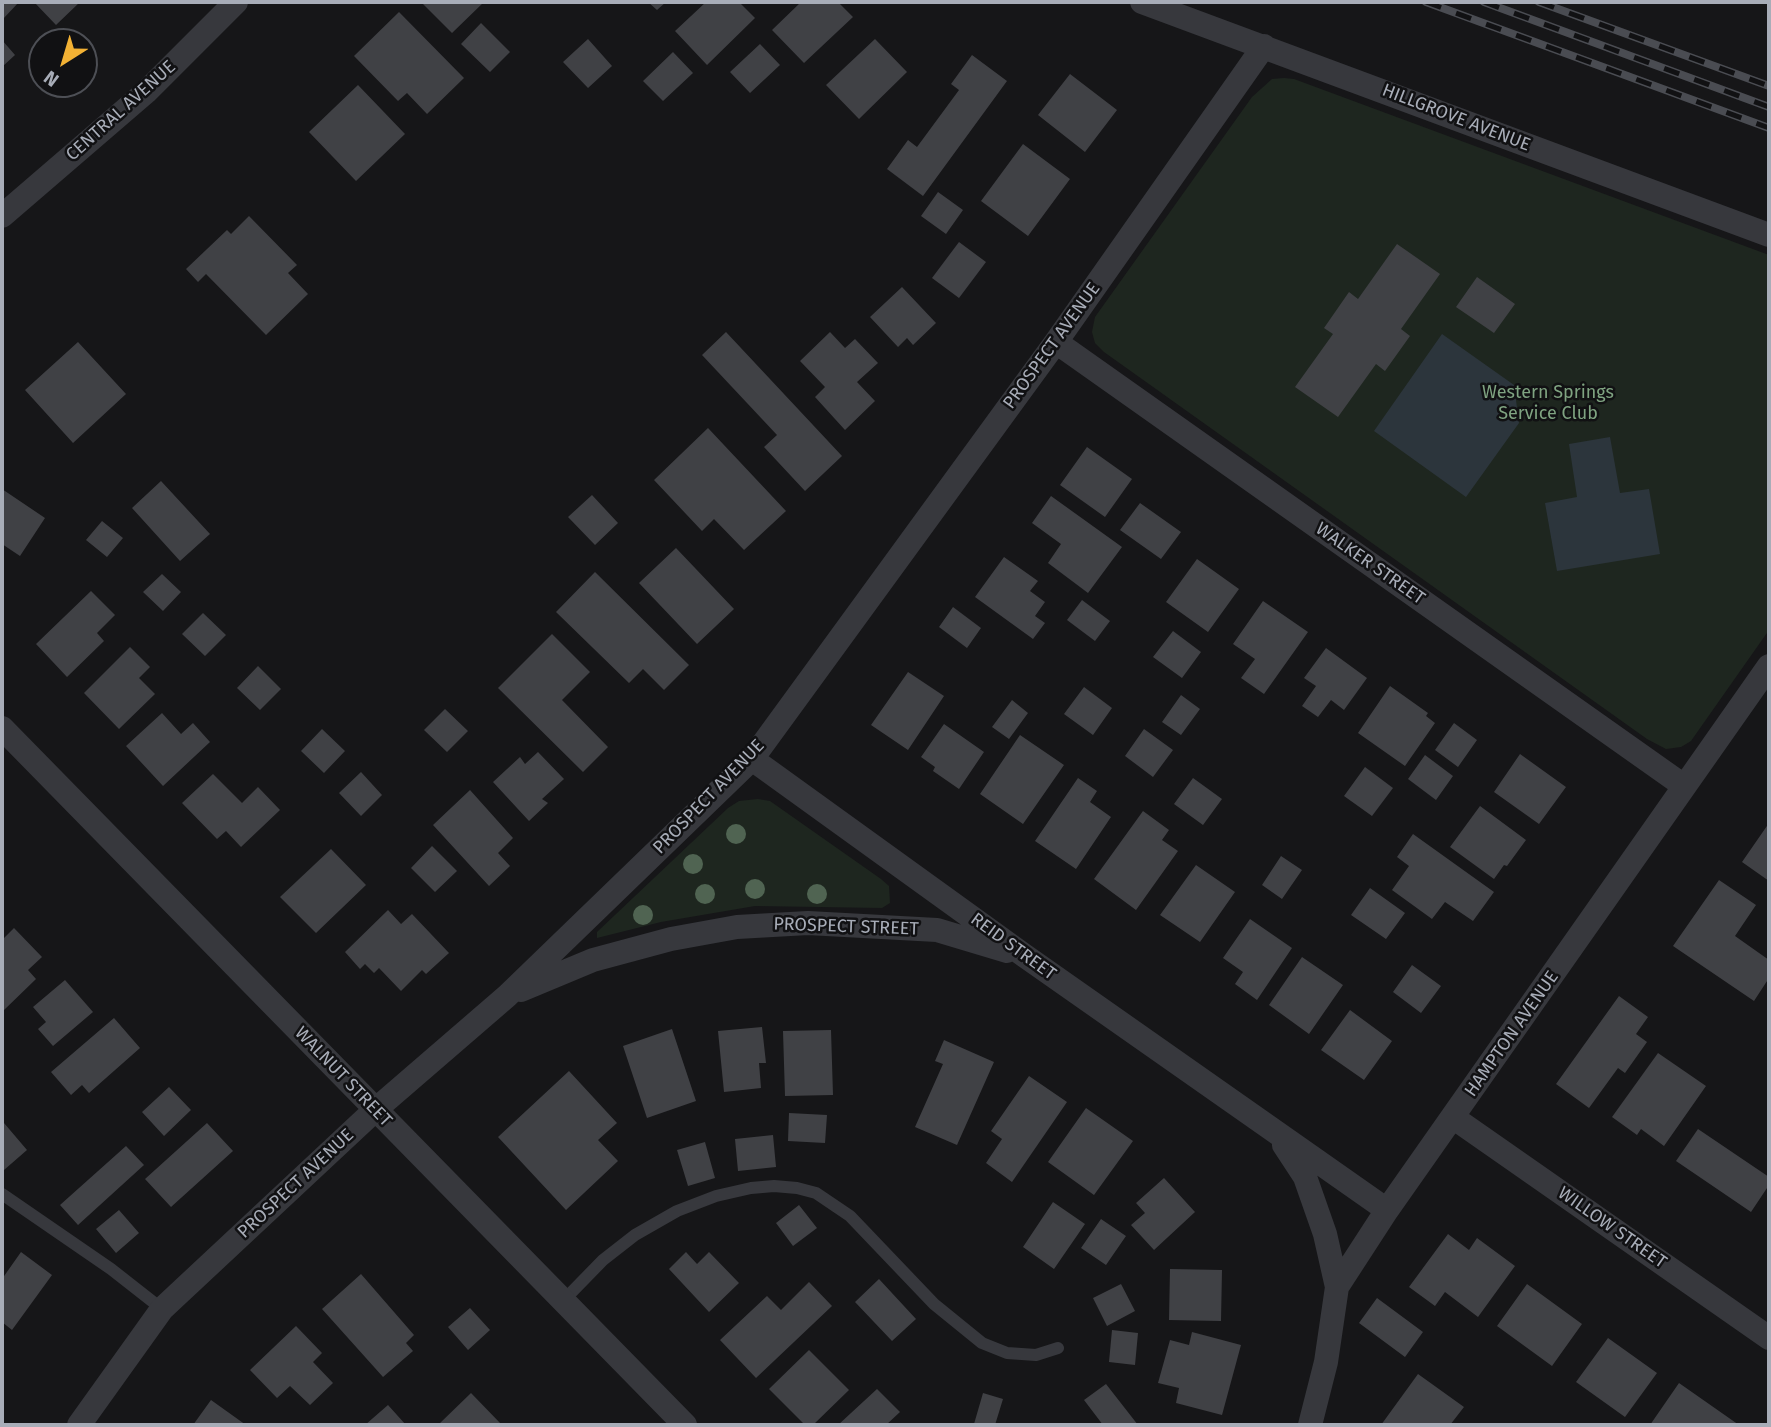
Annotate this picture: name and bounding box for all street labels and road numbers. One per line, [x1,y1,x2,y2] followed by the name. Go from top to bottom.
[62,56,180,166] street label: CENTRAL AVENUE
[1379,80,1533,156] street label: HILLGROVE AVENUE
[999,279,1105,413] street label: PROSPECT AVENUE
[1311,518,1429,610] street label: WALKER STREET
[649,735,769,859] street label: PROSPECT AVENUE
[966,909,1060,985] street label: REID STREET
[773,914,919,940] street label: PROSPECT STREET
[1461,967,1563,1101] street label: HAMPTON AVENUE
[290,1023,396,1131] street label: WALNUT STREET
[233,1125,359,1243] street label: PROSPECT AVENUE
[1554,1183,1670,1273] street label: WILLOW STREET

